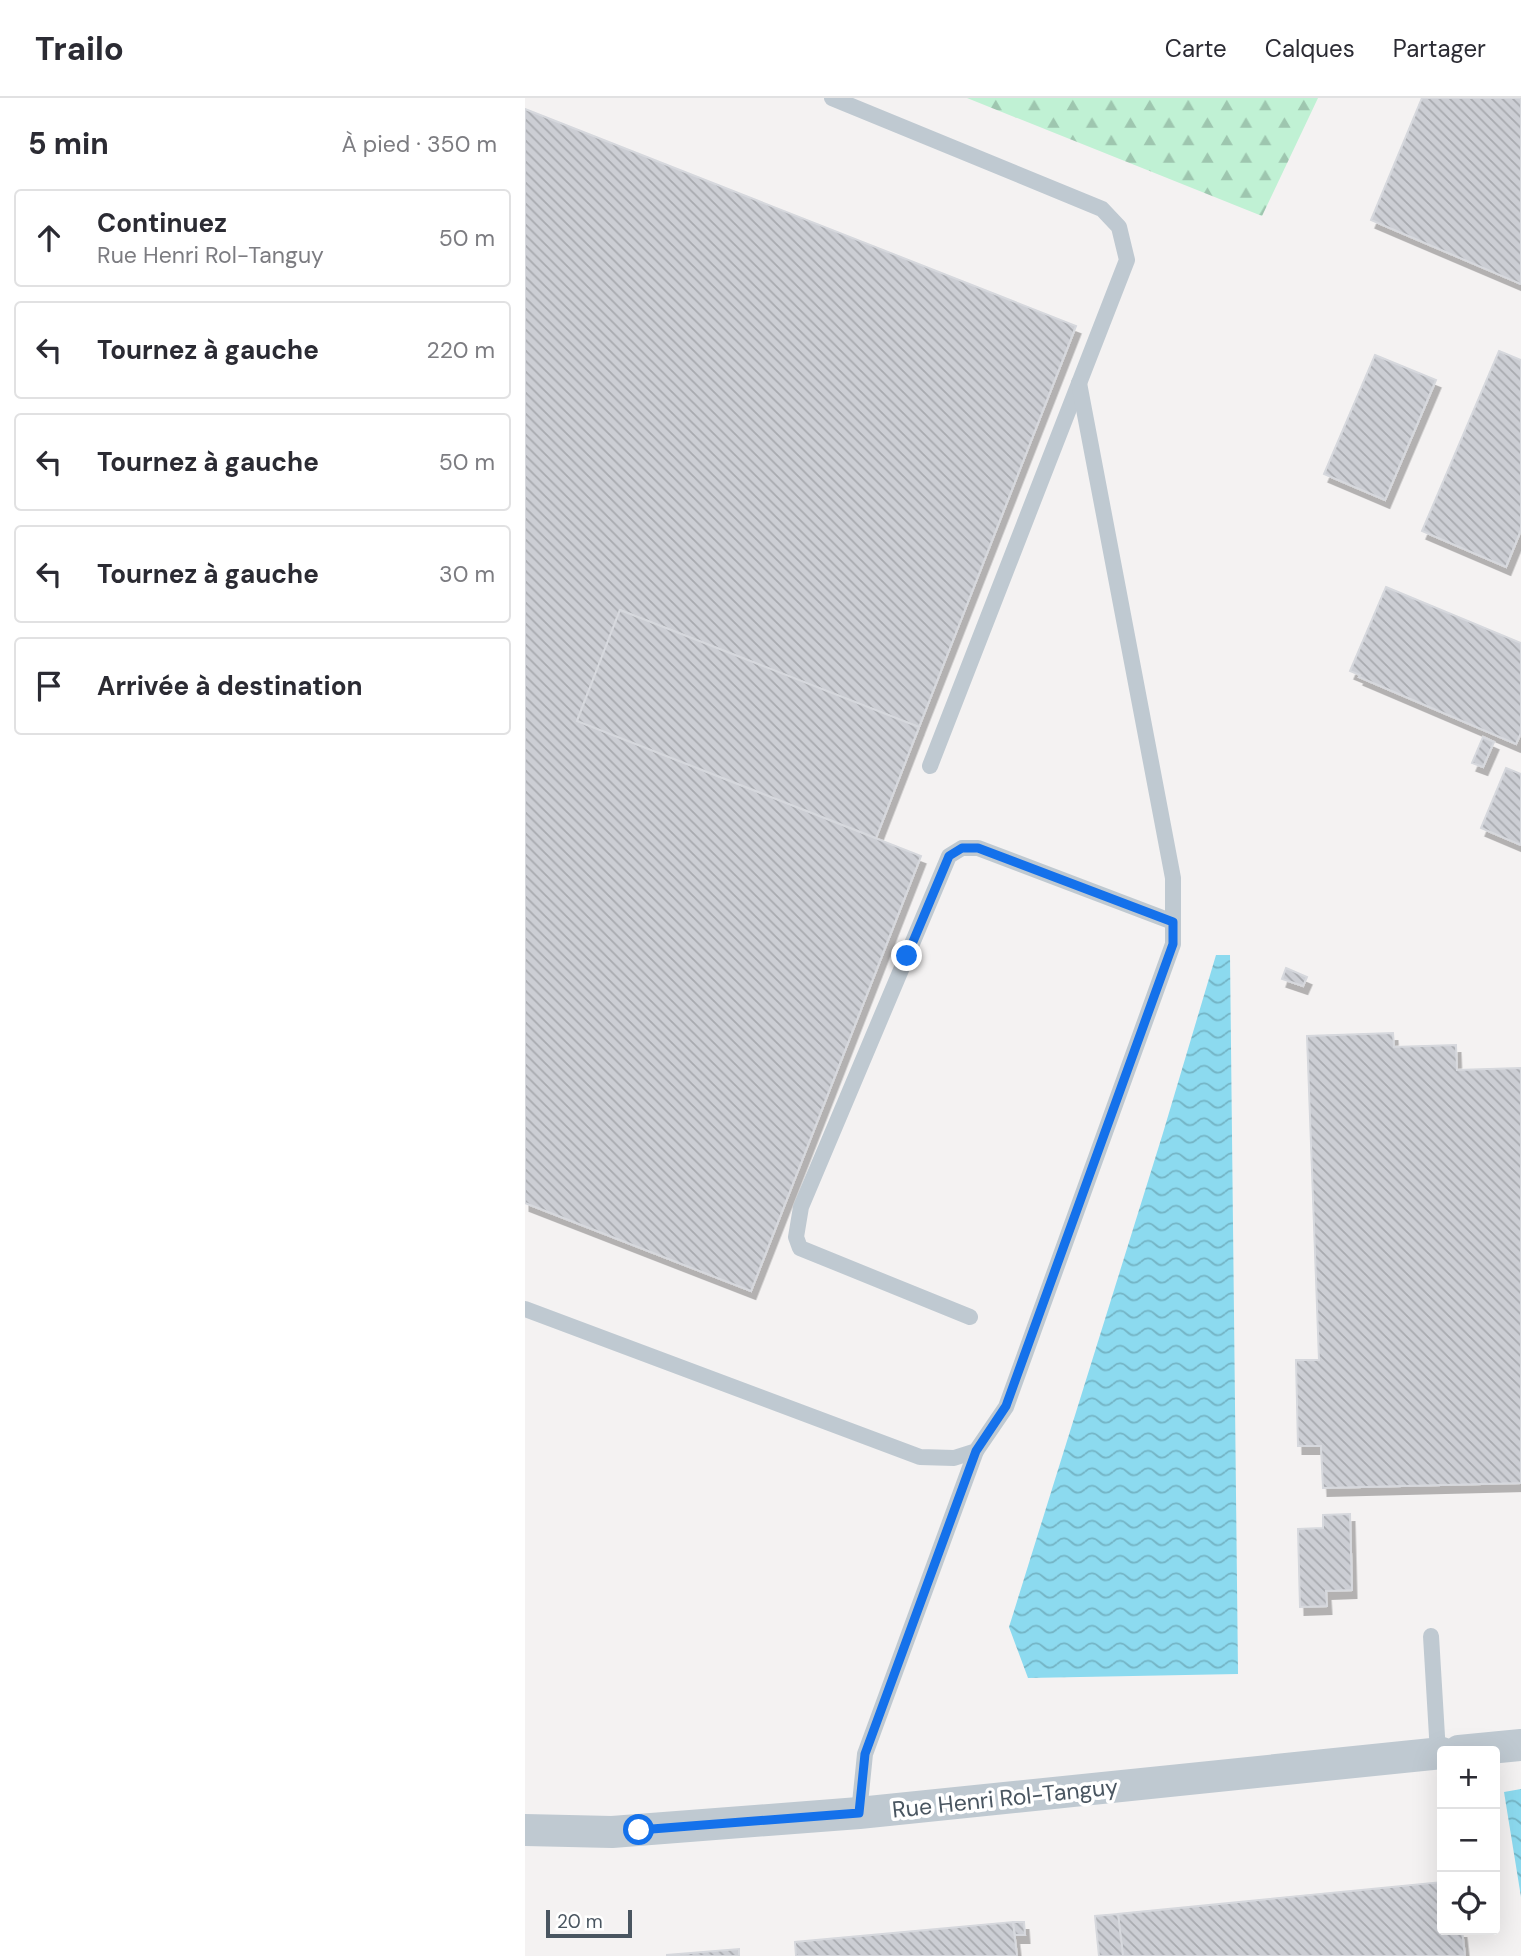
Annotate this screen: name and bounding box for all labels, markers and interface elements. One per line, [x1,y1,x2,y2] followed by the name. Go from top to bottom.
[35,27,124,70] text: Trailo
[1165,33,1227,64] text: Carte
[1265,33,1355,64] text: Calques
[1393,33,1486,64] text: Partager
[28,124,109,163] text: 5 min
[341,129,497,159] text: À pied · 350 m
[97,206,227,240] text: Continuez
[30,219,68,257] icon: ahead
[439,223,495,253] text: 50 m
[97,240,324,270] text: Rue Henri Rol-Tanguy
[30,331,68,369] icon: left
[97,333,319,367] text: Tournez à gauche
[426,335,495,365] text: 220 m
[30,443,68,481] icon: left
[97,445,319,479] text: Tournez à gauche
[439,447,495,477] text: 50 m
[30,555,68,593] icon: left
[97,557,319,591] text: Tournez à gauche
[439,559,495,589] text: 30 m
[30,667,68,705] icon: arrive
[97,669,363,703] text: Arrivée à destination
[891,940,922,971] route end
[1437,1746,1500,1935] map controls
[1437,1746,1500,1809] button: +
[891,1771,1120,1825] street label: Rue Henri Rol-Tanguy
[1437,1809,1500,1872] button: −
[623,1814,654,1845] route start
[1437,1872,1500,1935] button: locate
[546,1907,632,1939] scale bar
[557,1909,603,1934] text: 20 m

